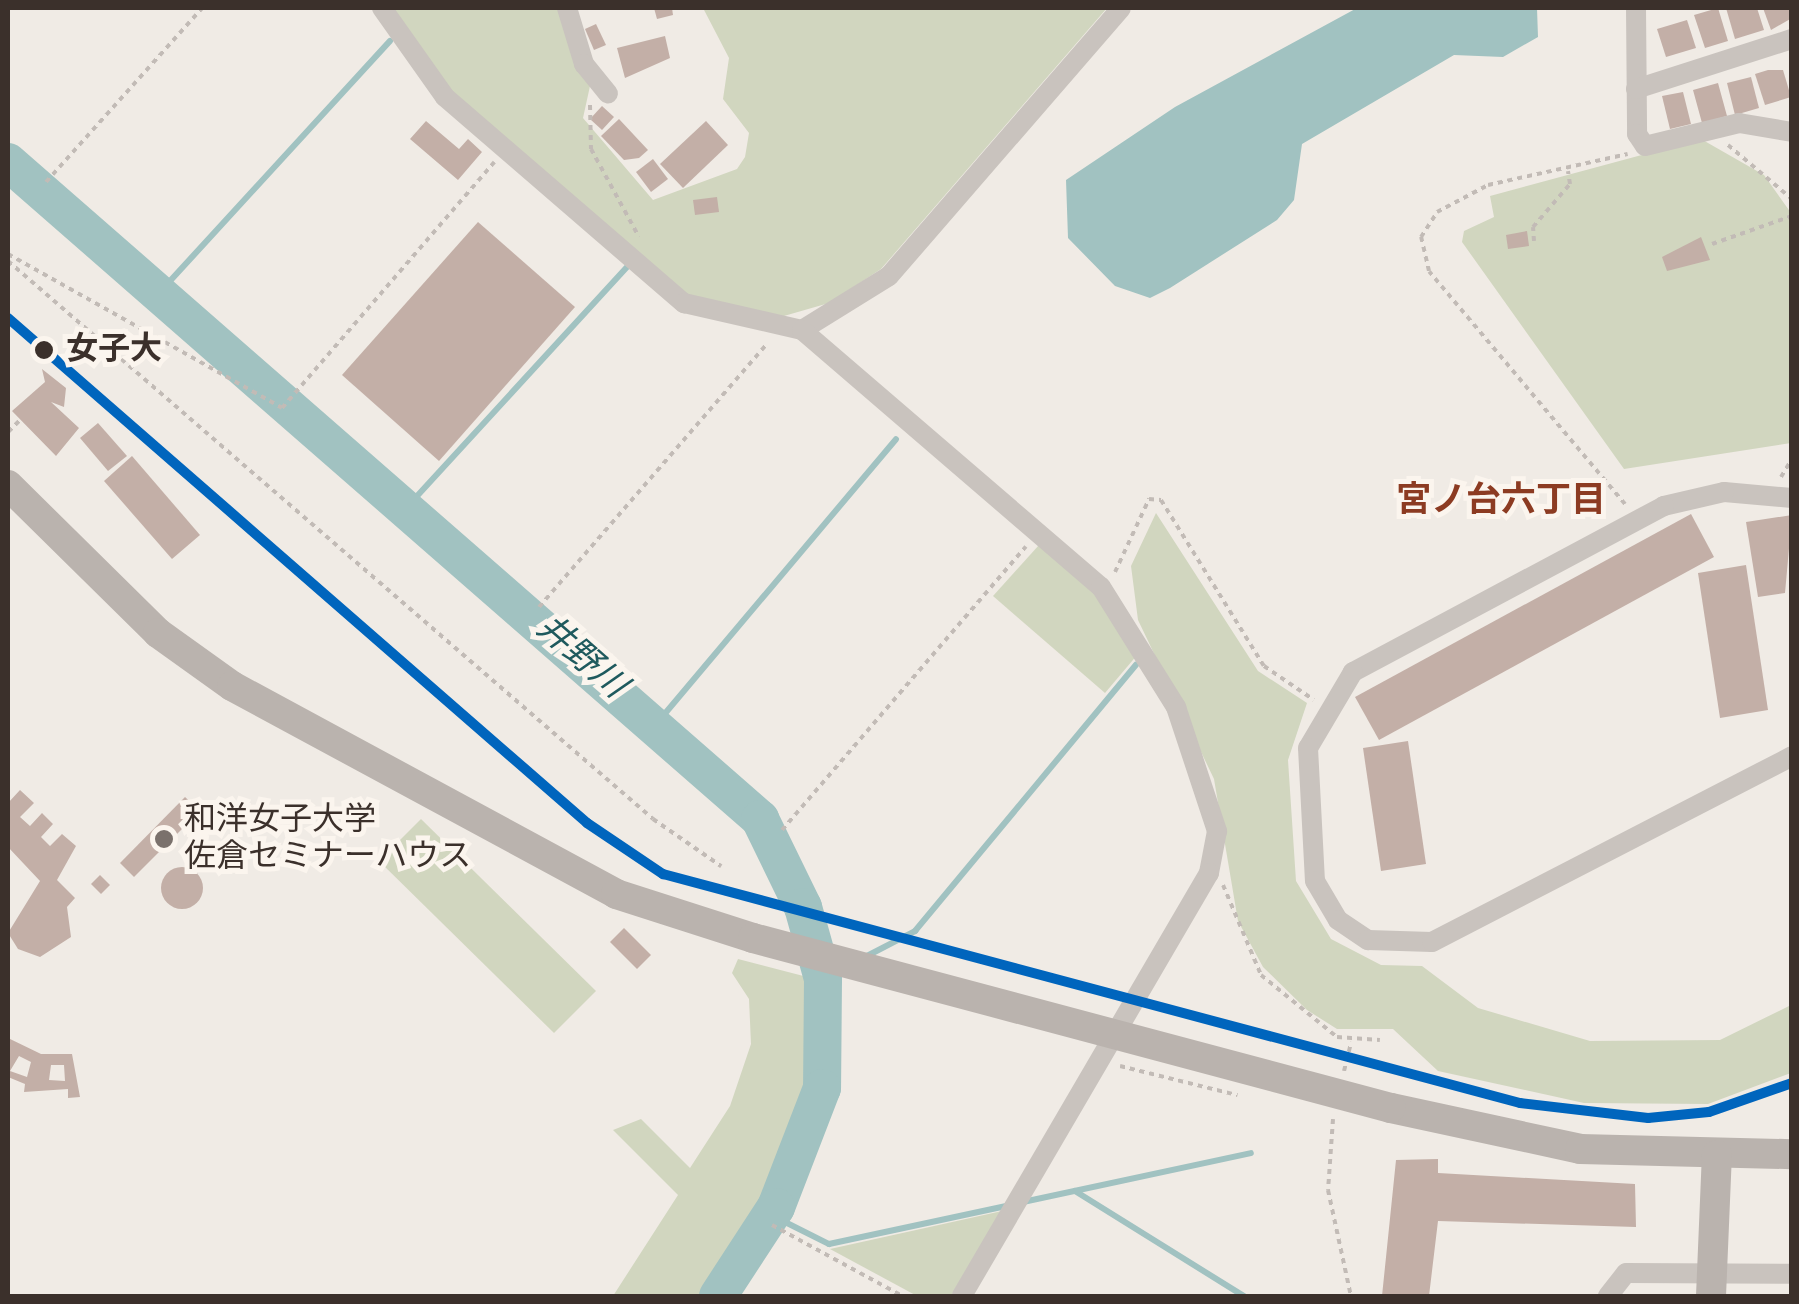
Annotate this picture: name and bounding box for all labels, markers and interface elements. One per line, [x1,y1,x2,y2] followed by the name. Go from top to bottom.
[66,331,162,369] place label: 女子大
[31,337,57,363] marker: 女子大
[1396,480,1606,522] district label: 宮ノ台六丁目
[528,607,634,707] water label: 井野川
[184,802,472,877] place label: 和洋女子大学 佐倉セミナーハウス
[153,828,175,850] marker: 和洋女子大学 佐倉セミナーハウス

